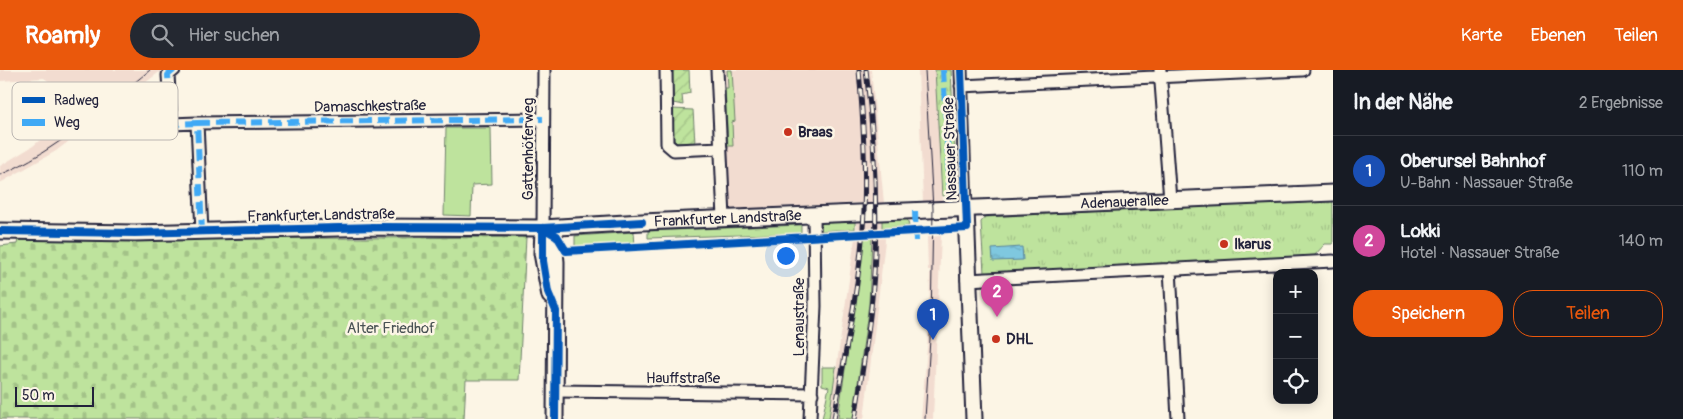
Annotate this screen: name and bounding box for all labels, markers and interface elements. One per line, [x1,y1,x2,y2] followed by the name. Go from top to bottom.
[130,13,480,58] search box
[25,21,100,50] text: Roamly
[148,21,176,49] icon: search
[188,23,280,47] text: Hier suchen
[1461,24,1502,47] text: Karte
[1530,24,1586,47] text: Ebenen
[1614,24,1658,47] text: Teilen
[12,82,178,140] legend
[1353,89,1453,116] text: In der Nähe
[54,92,99,109] text: Radweg
[1579,93,1663,113] text: 2 Ergebnisse
[314,96,427,117] street label: Damaschkestraße
[939,96,962,201] street label: Nassauer Straße
[519,98,538,200] street label: Gattenhöferweg
[54,114,80,131] text: Weg
[798,123,833,142] place label: Braas
[782,126,794,138] marker: Braas
[1400,149,1546,173] text: Oberursel Bahnhof
[1366,161,1372,181] text: 1
[1622,161,1663,181] text: 110 m
[1400,173,1573,193] text: U-Bahn · Nassauer Straße
[1080,191,1170,214] street label: Adenauerallee
[247,205,396,226] street label: Frankfurter Landstraße
[653,206,802,231] street label: Frankfurter Landstraße
[1400,219,1440,243] text: Lokki
[1365,231,1373,251] text: 2
[1619,231,1663,251] text: 140 m
[1234,235,1271,254] place label: Ikarus
[1218,238,1230,250] marker: Ikarus
[773,243,799,269] your location
[1400,243,1559,263] text: Hotel · Nassauer Straße
[1273,269,1318,404] map controls
[1273,269,1318,314] button: +
[981,276,1013,317] pin: 2
[790,277,809,356] street label: Lenaustraße
[1353,290,1503,337] button: Speichern
[1513,290,1663,337] button: Teilen
[917,299,949,340] pin: 1
[1273,314,1318,359] button: −
[347,319,435,338] park label: Alter Friedhof
[1006,330,1034,349] place label: DHL
[990,333,1002,345] marker: DHL
[1273,359,1318,404] button: locate
[646,369,721,388] street label: Hauffstraße
[15,384,94,407] scale bar
[22,387,55,404] text: 50 m

